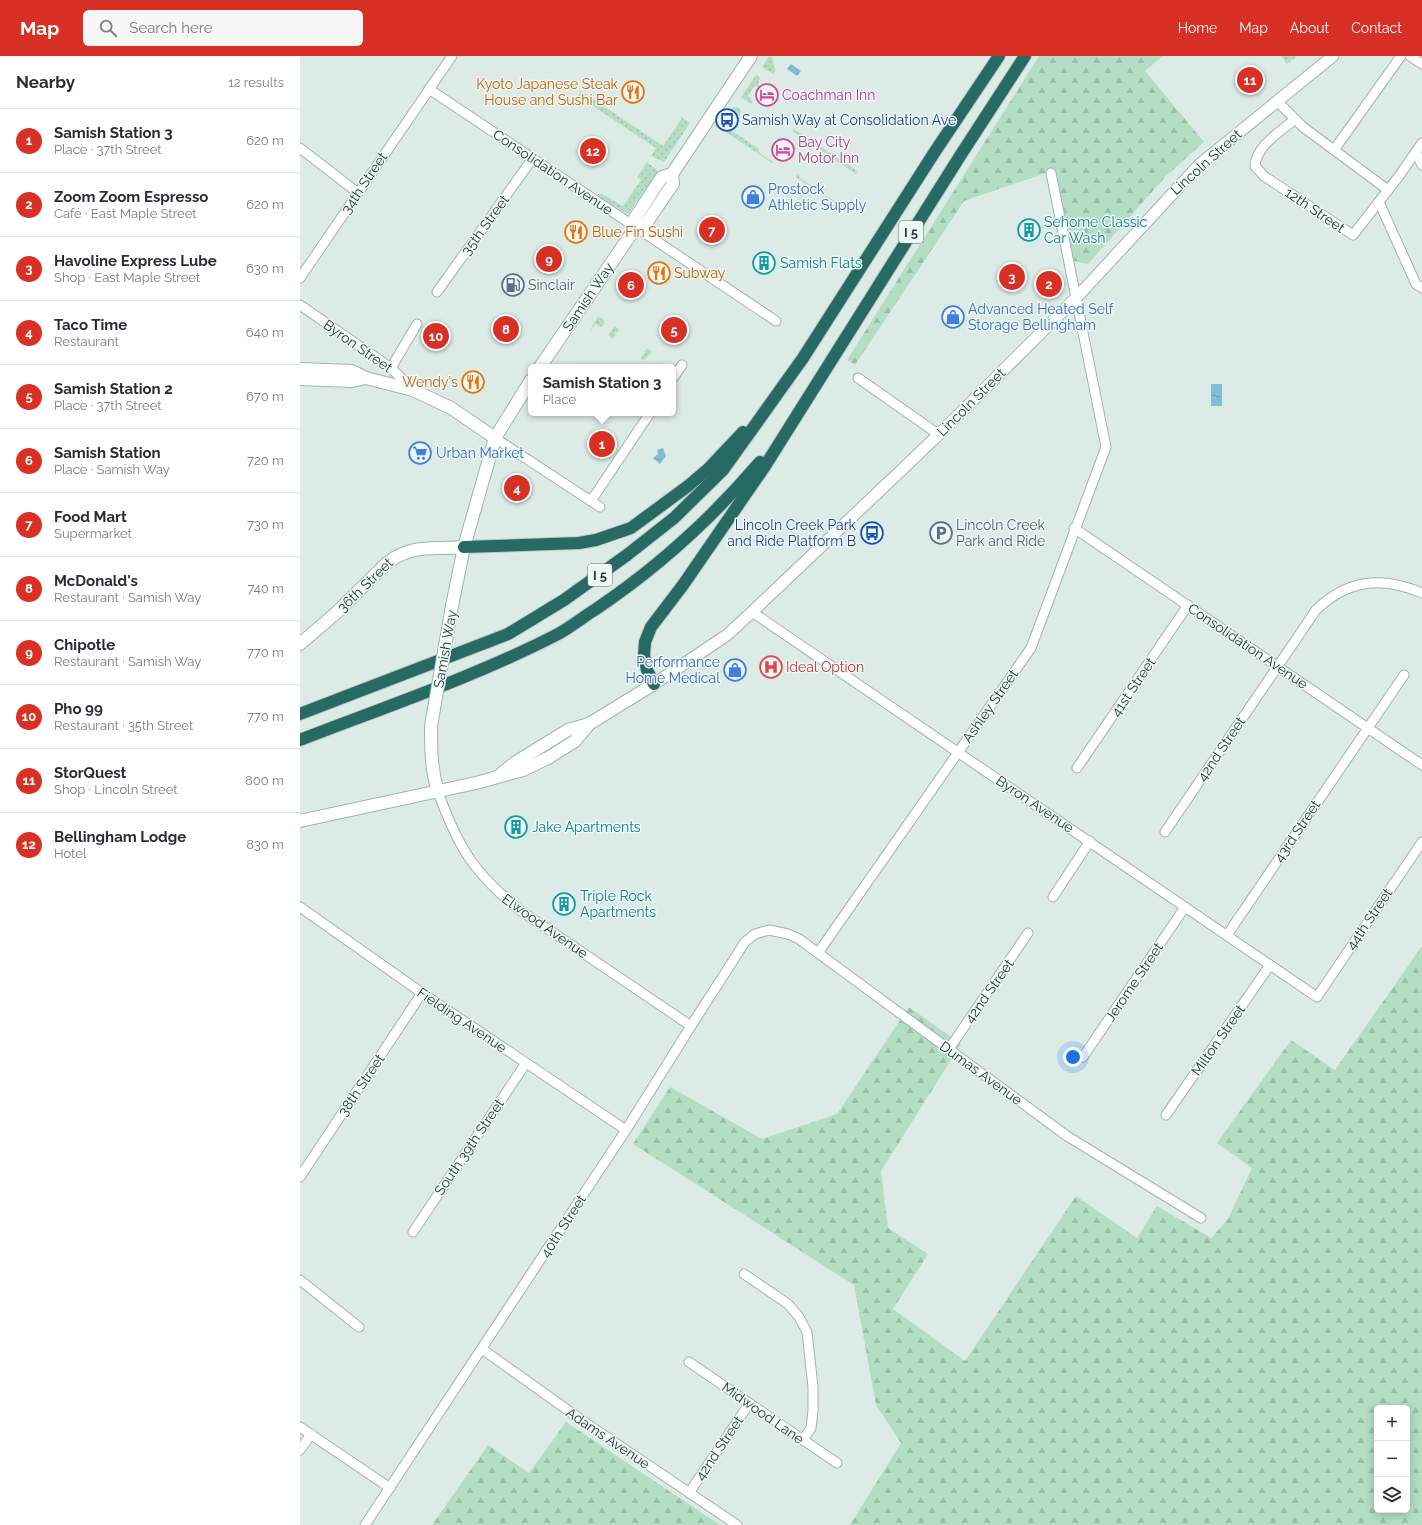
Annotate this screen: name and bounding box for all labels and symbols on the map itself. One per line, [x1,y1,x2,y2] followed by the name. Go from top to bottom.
[1237,65,1263,95] pin: 11
[476,76,619,108] place label: Kyoto Japanese Steak House and Sushi Bar
[620,79,646,105] restaurant icon: Kyoto Japanese Steak House and Sushi Bar
[754,82,780,108] hotel icon: Coachman Inn
[782,87,875,103] place label: Coachman Inn
[714,107,740,133] bus stop icon: Samish Way at Consolidation Ave
[742,112,956,128] place label: Samish Way at Consolidation Ave
[490,126,616,218] street label: Consolidation Avenue
[1167,126,1245,198] street label: Lincoln Street
[798,134,859,166] place label: Bay City Motor Inn
[580,136,606,166] pin: 12
[770,137,796,163] hotel icon: Bay City Motor Inn
[338,149,390,217] street label: 34th Street
[768,181,867,213] place label: Prostock Athletic Supply
[740,184,766,210] shop icon: Prostock Athletic Supply
[1282,184,1348,236] street label: 12th Street
[458,192,512,258] street label: 35th Street
[1044,214,1147,246] place label: Sehome Classic Car Wash
[699,215,725,245] pin: 7
[1016,217,1042,243] building icon: Sehome Classic Car Wash
[563,219,589,245] restaurant icon: Blue Fin Sushi
[899,221,923,243] road number: I 5
[592,224,683,240] place label: Blue Fin Sushi
[536,244,562,274] pin: 9
[751,250,777,276] building icon: Samish Flats
[780,255,862,271] place label: Samish Flats
[559,259,617,334] street label: Samish Way
[646,260,672,286] restaurant icon: Subway
[999,262,1025,292] pin: 3
[674,265,726,281] place label: Subway
[1036,269,1062,299] pin: 2
[618,270,644,300] pin: 6
[500,272,526,298] fuel station icon: Sinclair
[528,277,575,293] place label: Sinclair
[968,301,1115,333] place label: Advanced Heated Self Storage Bellingham
[940,304,966,330] shop icon: Advanced Heated Self Storage Bellingham
[493,314,519,344] pin: 8
[661,315,687,345] pin: 5
[320,316,396,376] street label: Byron Street
[423,321,449,351] pin: 10
[934,364,1009,439] street label: Lincoln Street
[460,369,486,395] restaurant icon: Wendy's
[402,374,458,390] place label: Wendy's
[589,429,615,459] pin: 1
[407,440,433,466] supermarket icon: Urban Market
[436,445,524,461] place label: Urban Market
[504,473,530,503] pin: 4
[727,517,857,549] place label: Lincoln Creek Park and Ride Platform B
[956,517,1046,549] place label: Lincoln Creek Park and Ride
[859,520,885,546] bus stop icon: Lincoln Creek Park and Ride Platform B
[928,520,954,546] parking icon: Lincoln Creek Park and Ride
[334,554,396,615] street label: 36th Street
[588,564,612,586] road number: I 5
[1185,600,1311,692] street label: Consolidation Avenue
[430,608,460,689] street label: Samish Way
[626,654,720,686] place label: Performance Home Medical
[758,654,784,680] hospital icon: Ideal Option
[1107,654,1159,719] street label: 41st Street
[722,657,748,683] shop icon: Performance Home Medical
[786,659,864,675] place label: Ideal Option
[959,666,1021,746] street label: Ashley Street
[1194,714,1249,784] street label: 42nd Street
[993,772,1077,836] street label: Byron Avenue
[1271,797,1324,865] street label: 43rd Street
[503,814,529,840] building icon: Jake Apartments
[532,819,641,835] place label: Jake Apartments
[1343,885,1396,953] street label: 44th Street
[580,888,656,920] place label: Triple Rock Apartments
[499,891,591,961] street label: Elwood Avenue
[551,891,577,917] building icon: Triple Rock Apartments
[1102,939,1166,1024] street label: Jerome Street
[961,956,1017,1026] street label: 42nd Street
[414,984,510,1056] street label: Fielding Avenue
[1188,1001,1248,1078] street label: Milton Street
[937,1038,1025,1108] street label: Dumas Avenue
[1063,1047,1083,1067] your location
[335,1051,388,1119] street label: 38th Street
[431,1096,507,1198] street label: South 39th Street
[537,1191,589,1260] street label: 40th Street
[719,1379,807,1447] street label: Midwood Lane
[563,1404,653,1472] street label: Adams Avenue
[692,1413,747,1483] street label: 42nd Street

